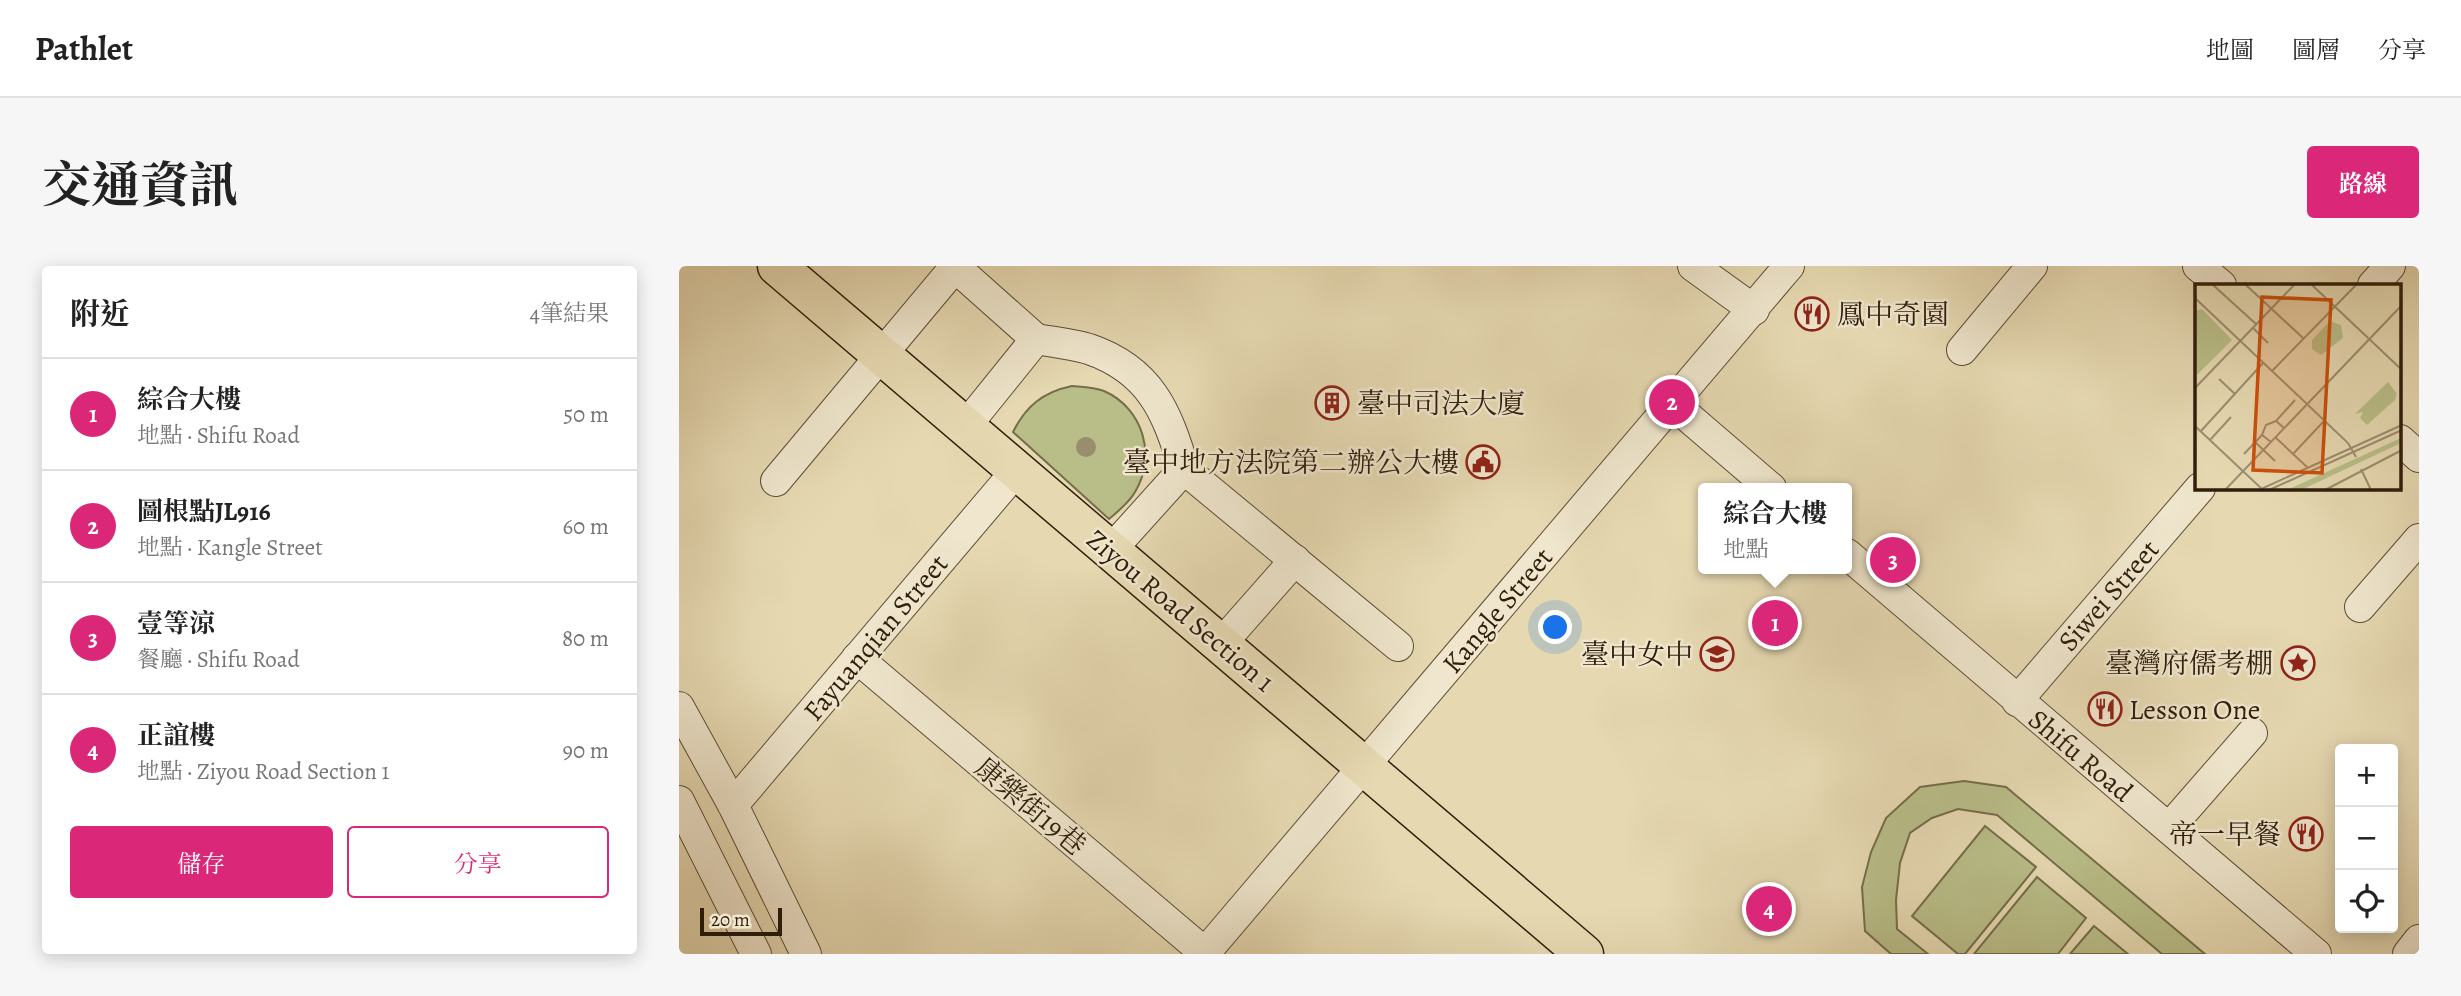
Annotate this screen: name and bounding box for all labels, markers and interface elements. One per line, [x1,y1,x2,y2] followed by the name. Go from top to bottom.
[35,26,133,71] text: Pathlet
[2206,34,2254,66] text: 地圖
[2292,34,2340,66] text: 圖層
[2378,34,2426,66] text: 分享
[2307,146,2419,218] button: 路線
[42,152,238,219] text: 交通資訊
[2195,284,2401,490] inset map
[70,294,130,334] text: 附近
[1793,295,1831,333] restaurant icon: 鳳中奇園
[1837,296,1949,334] place label: 鳳中奇園
[530,298,609,329] text: 4筆結果
[1649,376,1695,428] pin: 2
[137,382,241,417] text: 綜合大樓
[1313,384,1351,422] building icon: 臺中司法大廈
[1357,385,1525,423] place label: 臺中司法大廈
[89,399,97,430] text: 1
[563,399,609,430] text: 50 m
[137,420,300,451] text: 地點 · Shifu Road
[1464,443,1502,481] public building icon: 臺中地方法院第二辦公大樓
[1123,444,1459,482] place label: 臺中地方法院第二辦公大樓
[1698,483,1852,574] popup
[137,494,271,529] text: 圖根點JL916
[1723,496,1827,531] text: 綜合大樓
[87,511,99,542] text: 2
[562,511,609,542] text: 60 m
[1078,521,1282,701] street label: Ziyou Road Section 1
[137,532,323,563] text: 地點 · Kangle Street
[2050,532,2168,660] street label: Siwei Street
[1723,534,1769,565] text: 地點
[1870,534,1916,586] pin: 3
[1434,540,1562,682] street label: Kangle Street
[795,546,957,729] street label: Fayuanqian Street
[1752,597,1798,649] pin: 1
[137,606,215,641] text: 壹等涼
[1538,610,1572,644] your location
[88,623,98,654] text: 3
[562,623,609,654] text: 80 m
[1698,635,1736,673] school or university icon: 臺中女中
[1581,636,1693,674] place label: 臺中女中
[137,644,300,675] text: 餐廳 · Shifu Road
[2279,644,2317,682] place icon: 臺灣府儒考棚
[2105,645,2273,683] place label: 臺灣府儒考棚
[2086,690,2124,728] restaurant icon: Lesson One
[2129,691,2260,729] place label: Lesson One
[2020,701,2141,811] street label: Shifu Road
[137,718,215,753] text: 正誼樓
[88,735,98,766] text: 4
[563,735,609,766] text: 90 m
[2335,744,2398,933] map controls
[2335,744,2398,807] button: +
[967,749,1094,864] street label: 康樂街19巷
[137,756,389,787] text: 地點 · Ziyou Road Section 1
[2335,807,2398,870] button: −
[2287,815,2325,853] restaurant icon: 帝一早餐
[2169,816,2281,854] place label: 帝一早餐
[70,826,333,898] button: 儲存
[347,826,609,898] button: 分享
[2335,870,2398,933] button: locate
[1746,883,1792,935] pin: 4
[700,905,782,937] scale bar
[711,907,750,933] text: 20 m

